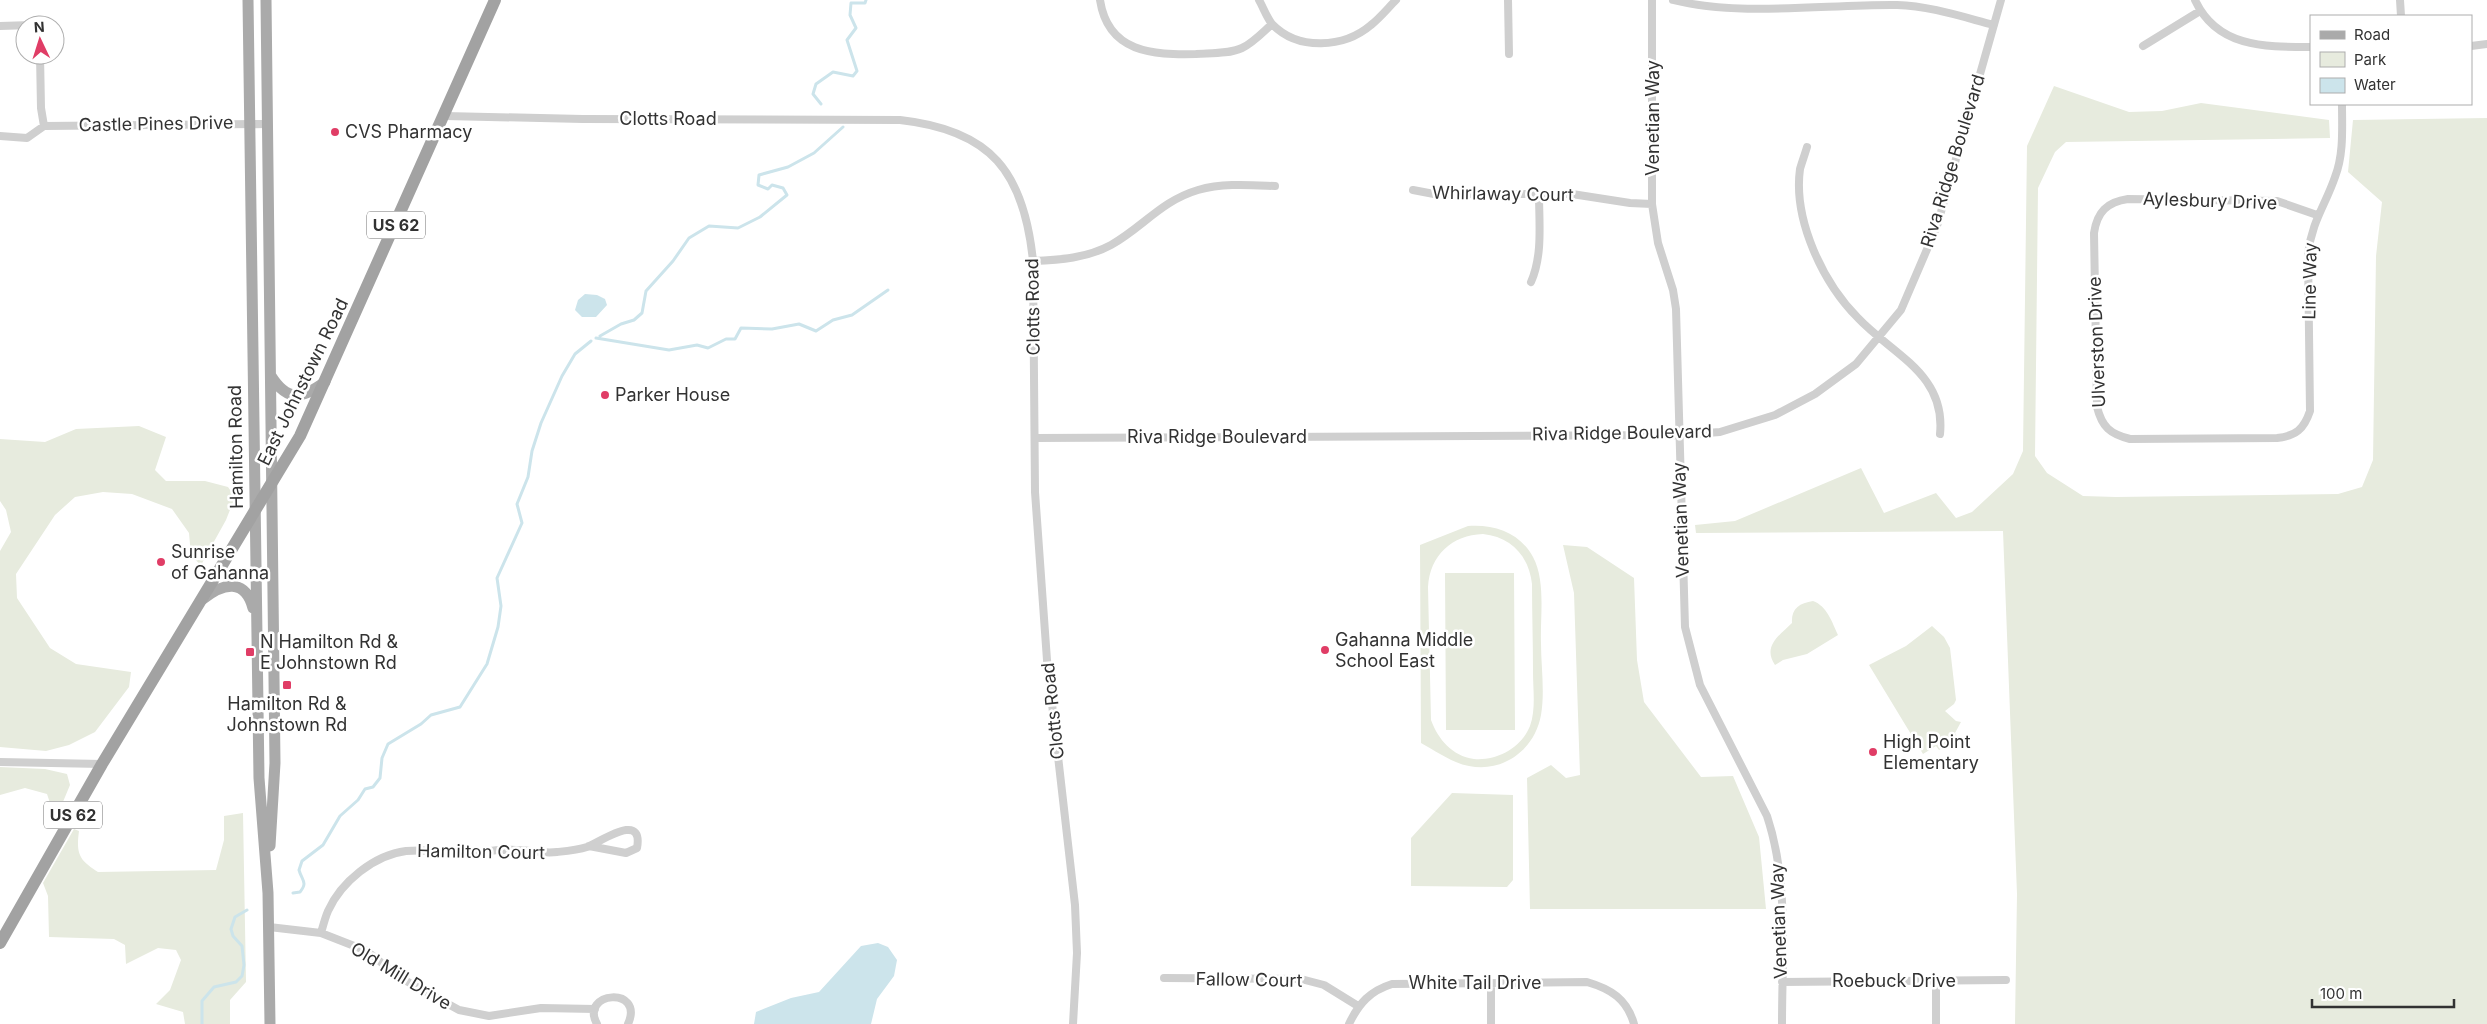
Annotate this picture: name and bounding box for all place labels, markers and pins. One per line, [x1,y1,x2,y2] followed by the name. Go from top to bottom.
[345,121,472,142] place label: CVS Pharmacy
[329,126,341,138] marker: CVS Pharmacy
[615,384,730,405] place label: Parker House
[599,389,611,401] marker: Parker House
[171,541,269,583] place label: Sunrise of Gahanna
[155,556,167,568] marker: Sunrise of Gahanna
[1335,629,1473,671] place label: Gahanna Middle School East
[260,631,398,673] place label: N Hamilton Rd & E Johnstown Rd
[1319,644,1331,656] marker: Gahanna Middle School East
[244,646,256,658] marker: N Hamilton Rd & E Johnstown Rd
[281,679,293,691] marker: Hamilton Rd & Johnstown Rd
[227,693,347,735] place label: Hamilton Rd & Johnstown Rd
[1883,731,1979,773] place label: High Point Elementary
[1867,746,1879,758] marker: High Point Elementary

